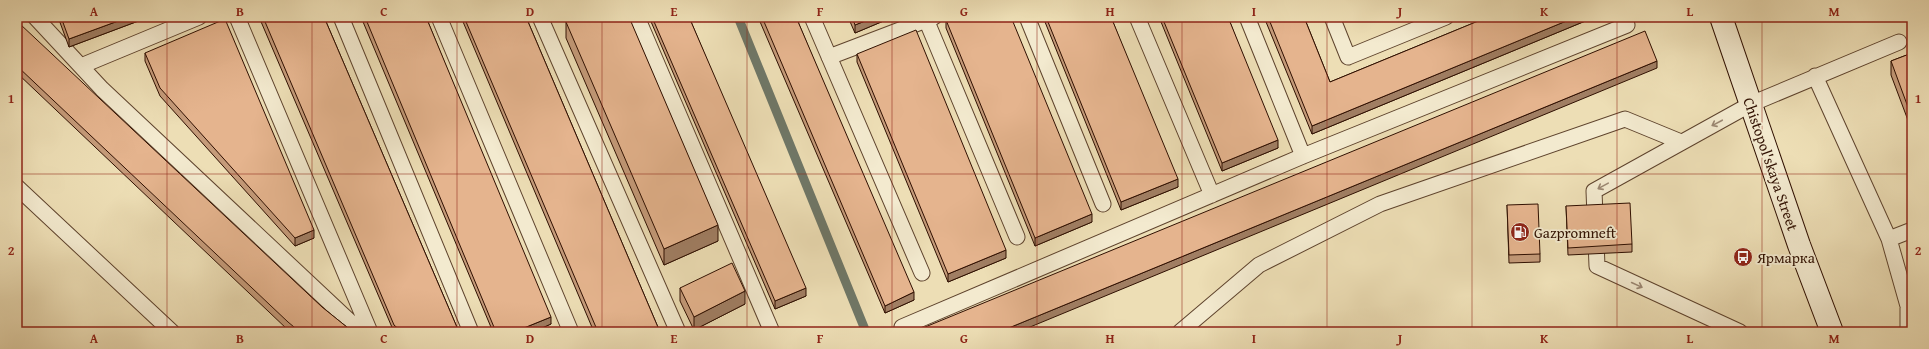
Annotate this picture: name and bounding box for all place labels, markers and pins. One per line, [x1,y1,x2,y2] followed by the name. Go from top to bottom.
[1509,221,1531,243] fuel station icon: Gazpromneft
[1534,222,1617,243] place label: Gazpromneft
[1732,246,1754,268] bus stop icon: Ярмарка
[1756,247,1816,268] place label: Ярмарка

